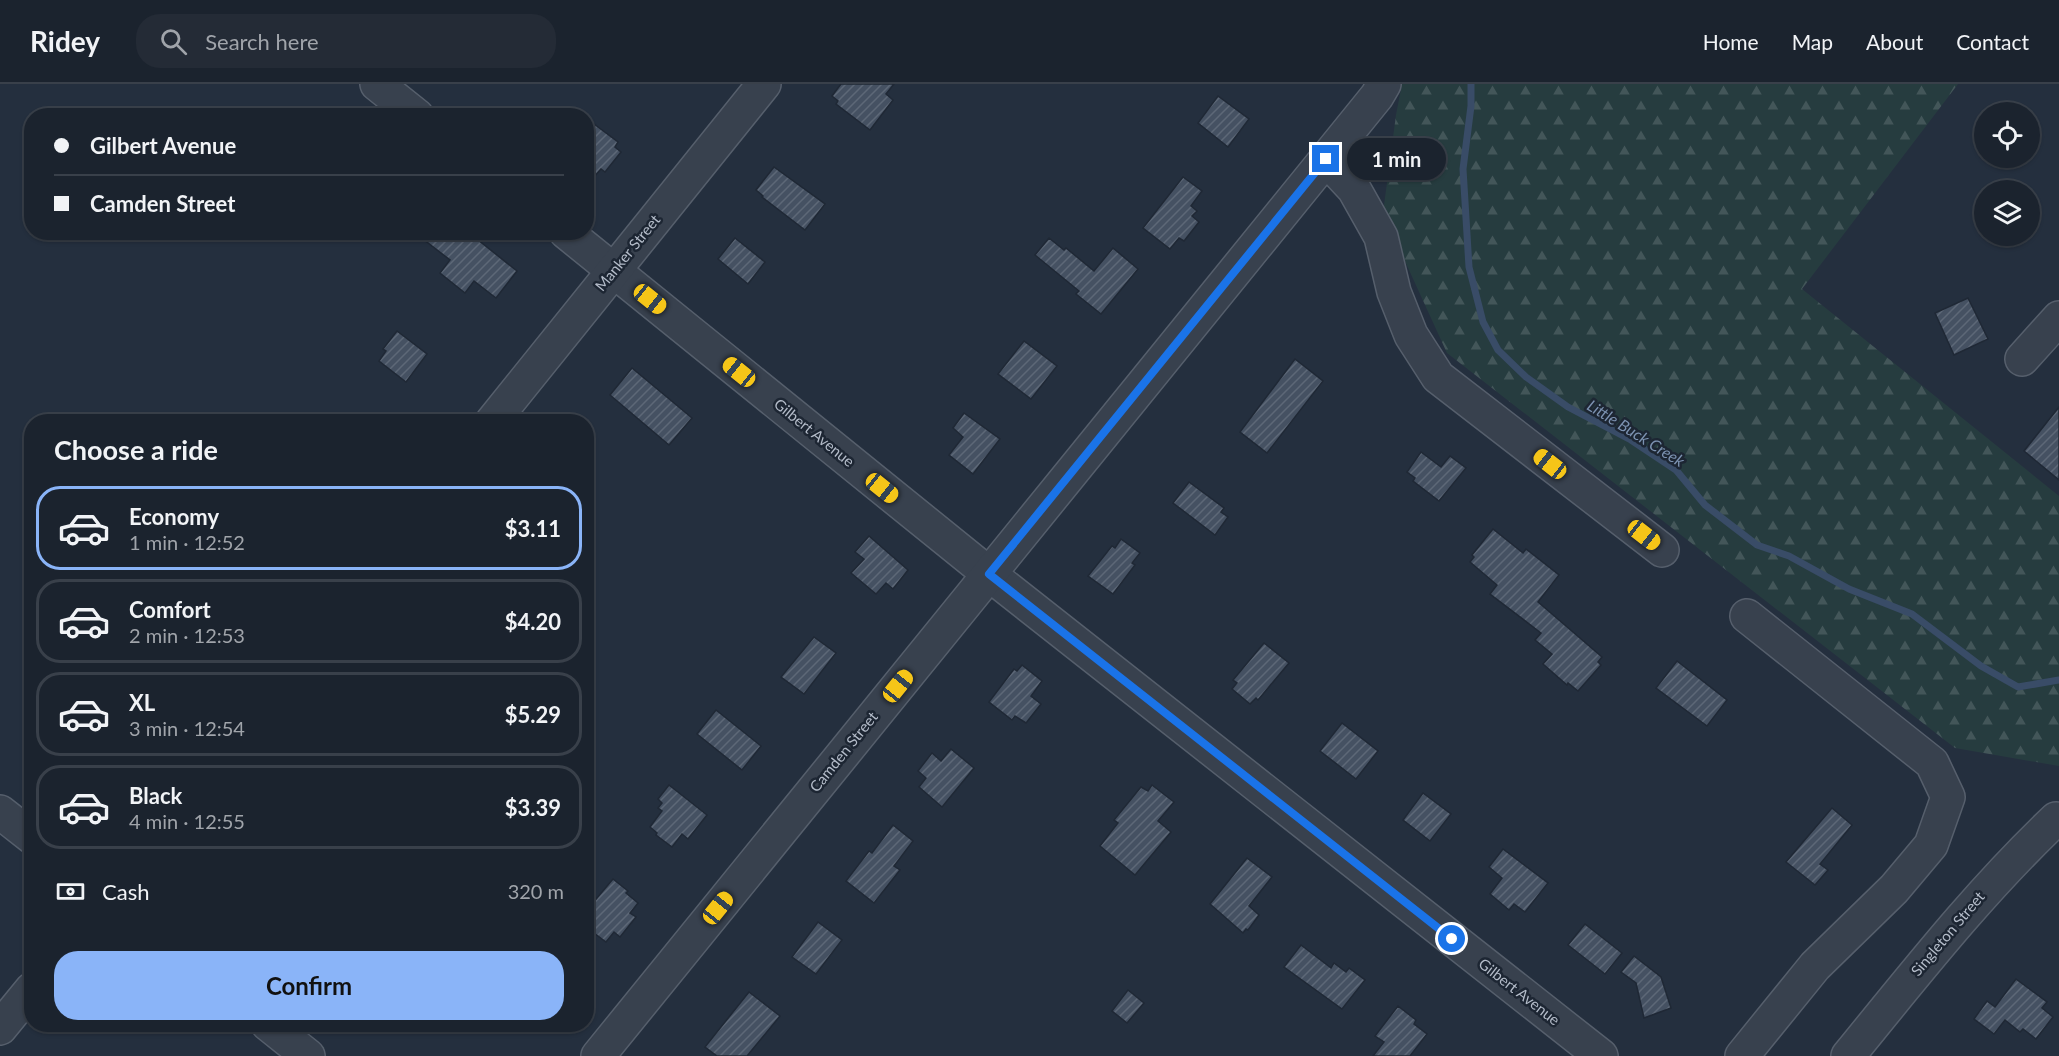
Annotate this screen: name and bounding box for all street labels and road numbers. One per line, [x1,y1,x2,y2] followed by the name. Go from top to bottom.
[591,210,664,294] street label: Manker Street
[771,394,859,470] street label: Gilbert Avenue
[805,707,881,795] street label: Camden Street
[1907,887,1988,979] street label: Singleton Street
[1475,954,1564,1029] street label: Gilbert Avenue

